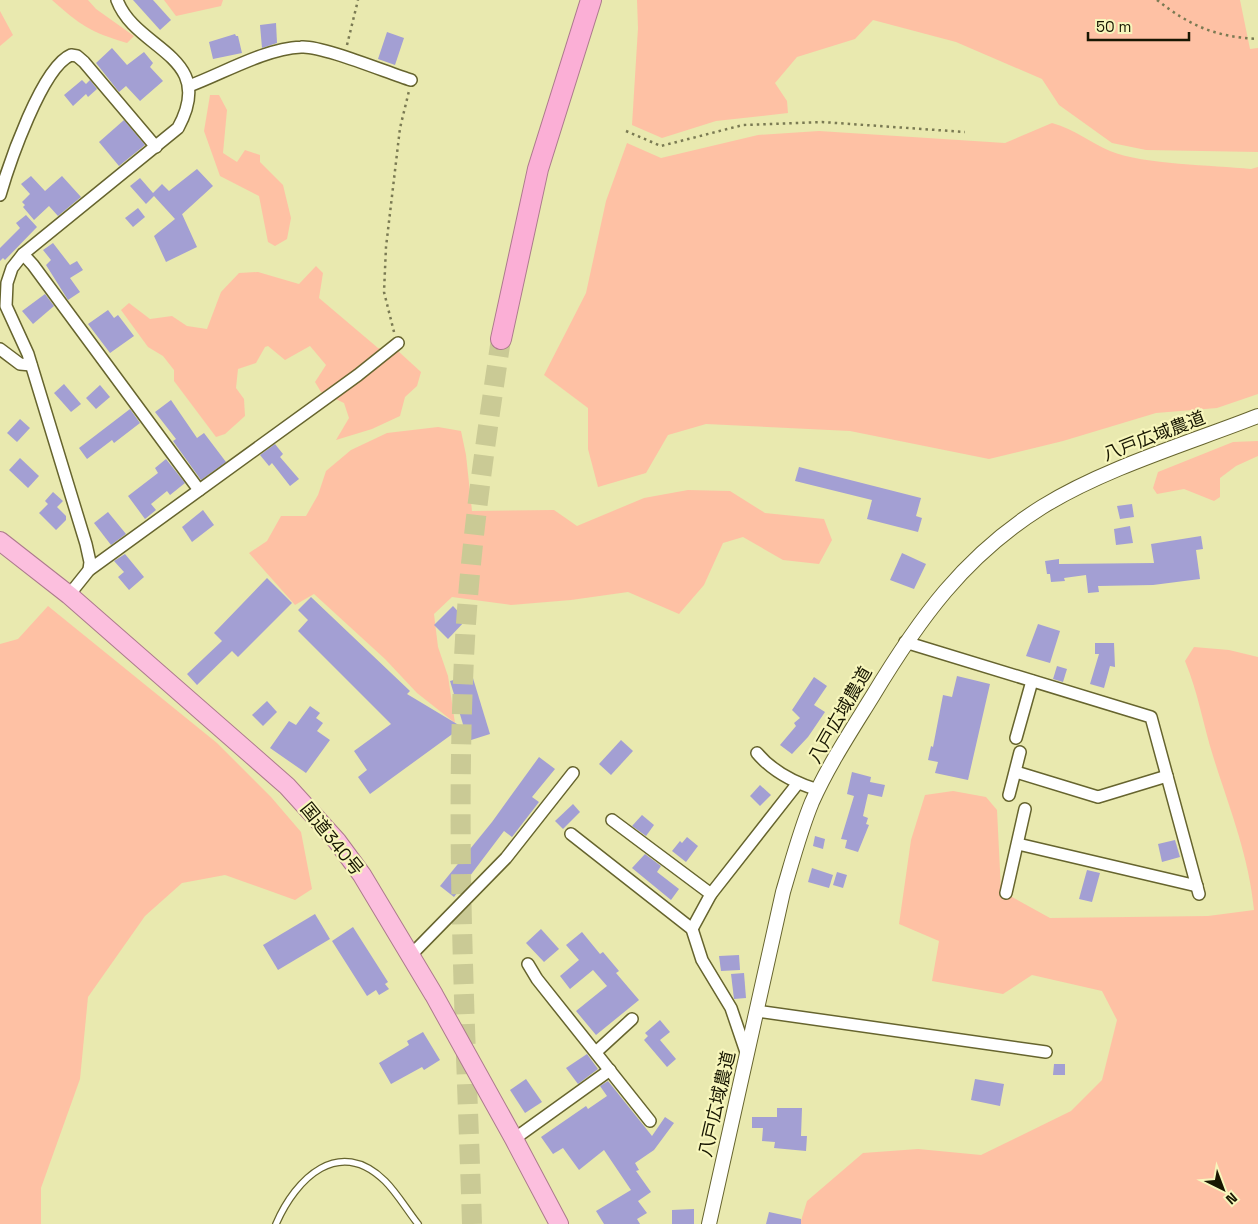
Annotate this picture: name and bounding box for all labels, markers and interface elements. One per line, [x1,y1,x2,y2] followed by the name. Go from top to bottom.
[1088,10,1189,42] scale bar
[1096,17,1131,36] text: 50 m
[1099,405,1208,466] street label: 八戸広域農道
[803,662,877,767] street label: 八戸広域農道
[296,797,369,880] street label: 国道340号
[693,1049,740,1159] street label: 八戸広域農道
[1198,1164,1248,1214] north arrow
[1222,1189,1241,1208] text: N

